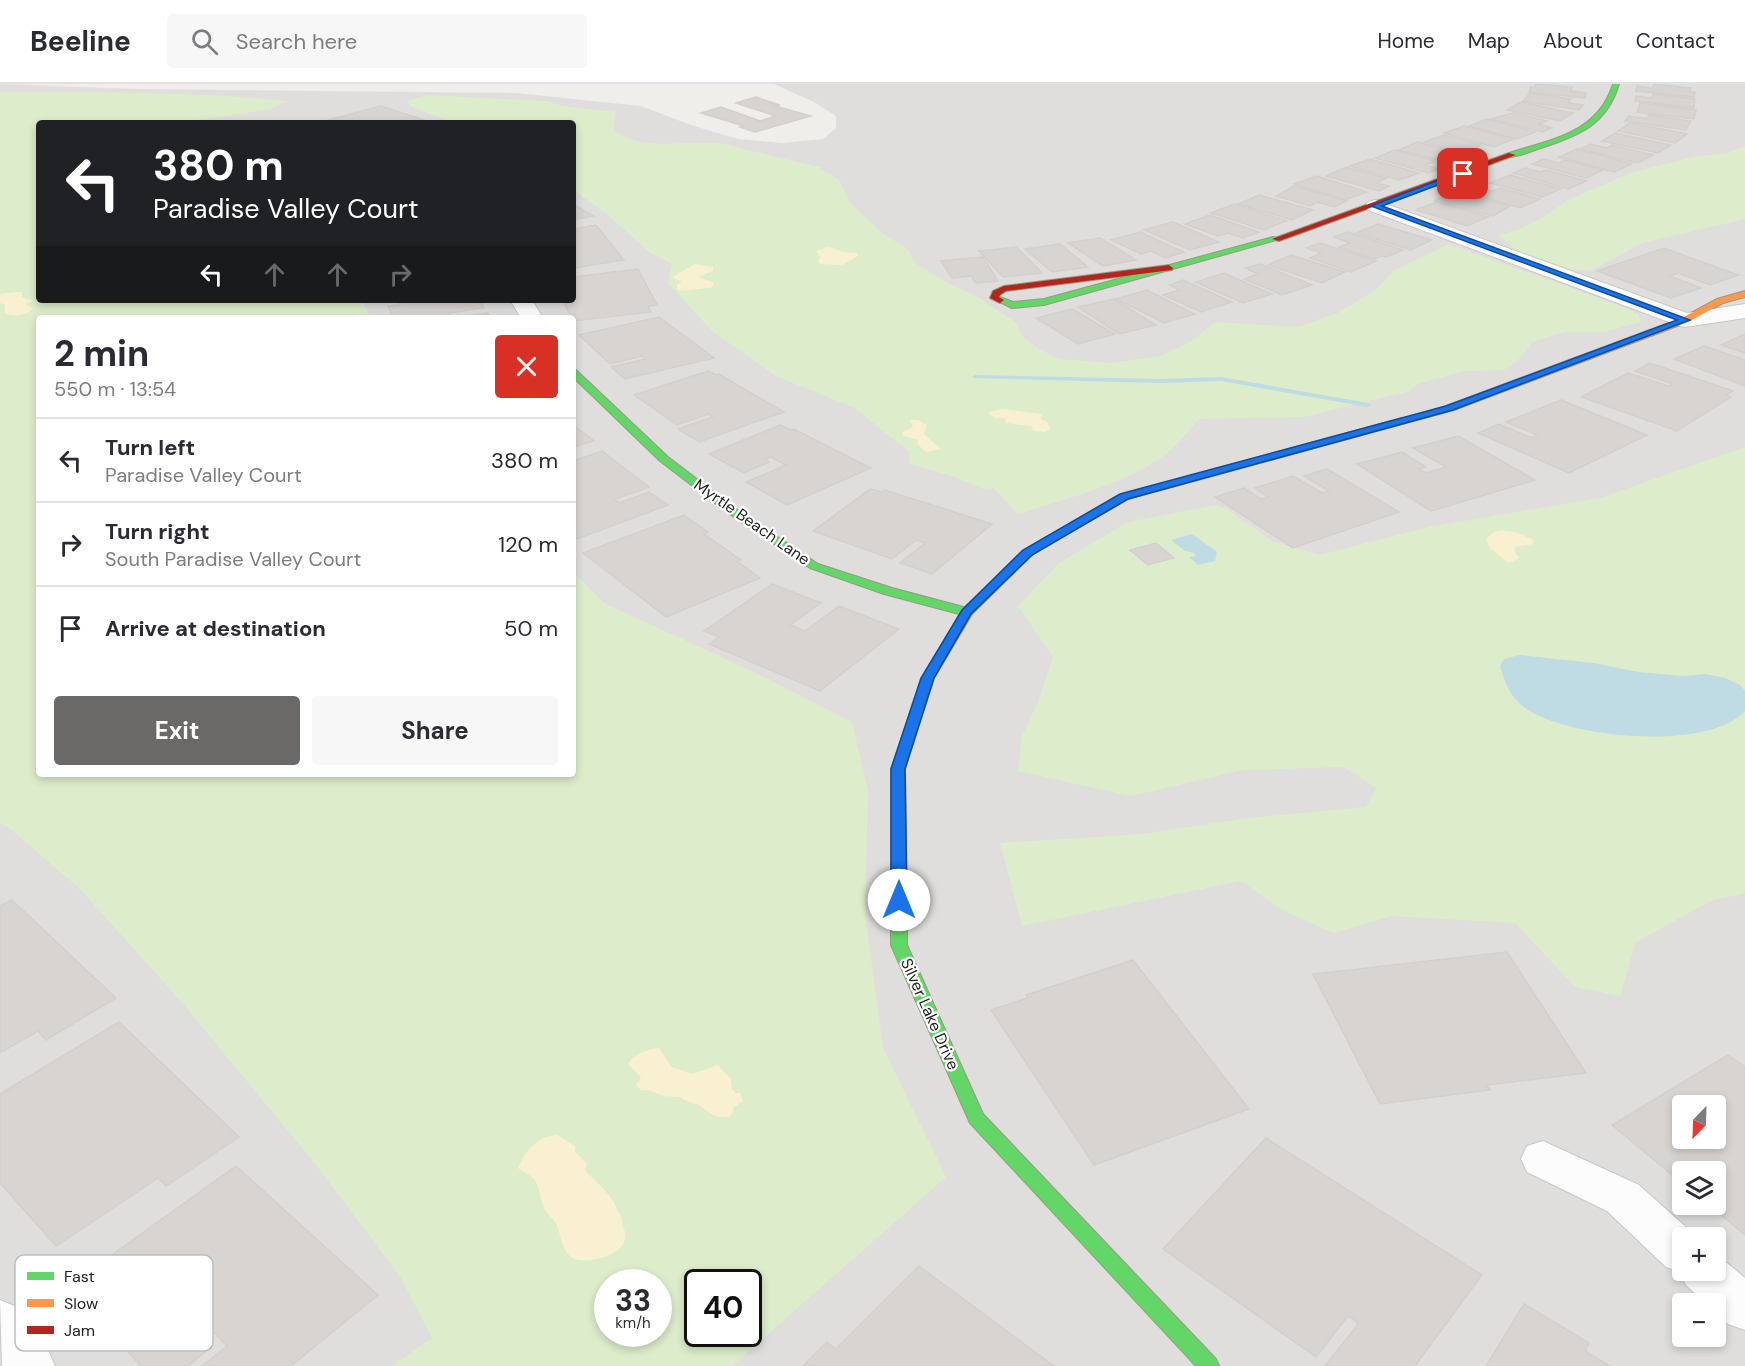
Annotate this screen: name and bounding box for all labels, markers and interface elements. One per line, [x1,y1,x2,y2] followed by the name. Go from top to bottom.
[167,14,587,68] search box
[30,23,131,60] text: Beeline
[188,25,221,58] icon: search
[236,27,357,56] text: Search here
[1377,27,1435,55] text: Home
[1468,27,1510,55] text: Map
[1543,27,1603,55] text: About
[1636,27,1715,55] text: Contact
[153,138,284,193] text: 380 m
[54,144,132,222] icon: left
[1437,148,1488,199] pin
[1446,157,1479,190] icon: arrive
[153,191,419,226] text: Paradise Valley Court
[195,258,228,291] icon: left
[258,258,291,291] icon: ahead
[321,258,354,291] icon: ahead
[384,258,417,291] icon: right
[54,330,149,377] text: 2 min
[495,335,558,398] button: close
[54,376,176,402] text: 550 m · 13:54
[105,433,195,462] text: Turn left
[54,444,87,477] icon: left
[491,446,558,475] text: 380 m
[105,462,302,488] text: Paradise Valley Court
[690,474,814,570] street label: Myrtle Beach Lane
[105,517,210,546] text: Turn right
[54,528,87,561] icon: right
[498,530,558,559] text: 120 m
[105,546,361,572] text: South Paradise Valley Court
[54,612,87,645] icon: arrive
[105,614,326,643] text: Arrive at destination
[504,614,558,643] text: 50 m
[54,696,300,765] button: Exit
[312,696,558,765] button: Share
[867,868,931,932] position arrow
[896,955,964,1073] street label: Silver Lake Drive
[1672,1095,1726,1149] north arrow
[1672,1095,1726,1347] map controls
[1672,1161,1726,1215] button: layers
[1672,1227,1726,1281] button: +
[15,1255,213,1351] legend
[64,1266,95,1287] text: Fast
[684,1269,762,1347] speed limit sign: 40
[615,1281,651,1320] text: 33
[64,1293,98,1314] text: Slow
[1672,1293,1726,1347] button: −
[615,1313,651,1333] text: km/h
[64,1320,95,1341] text: Jam

